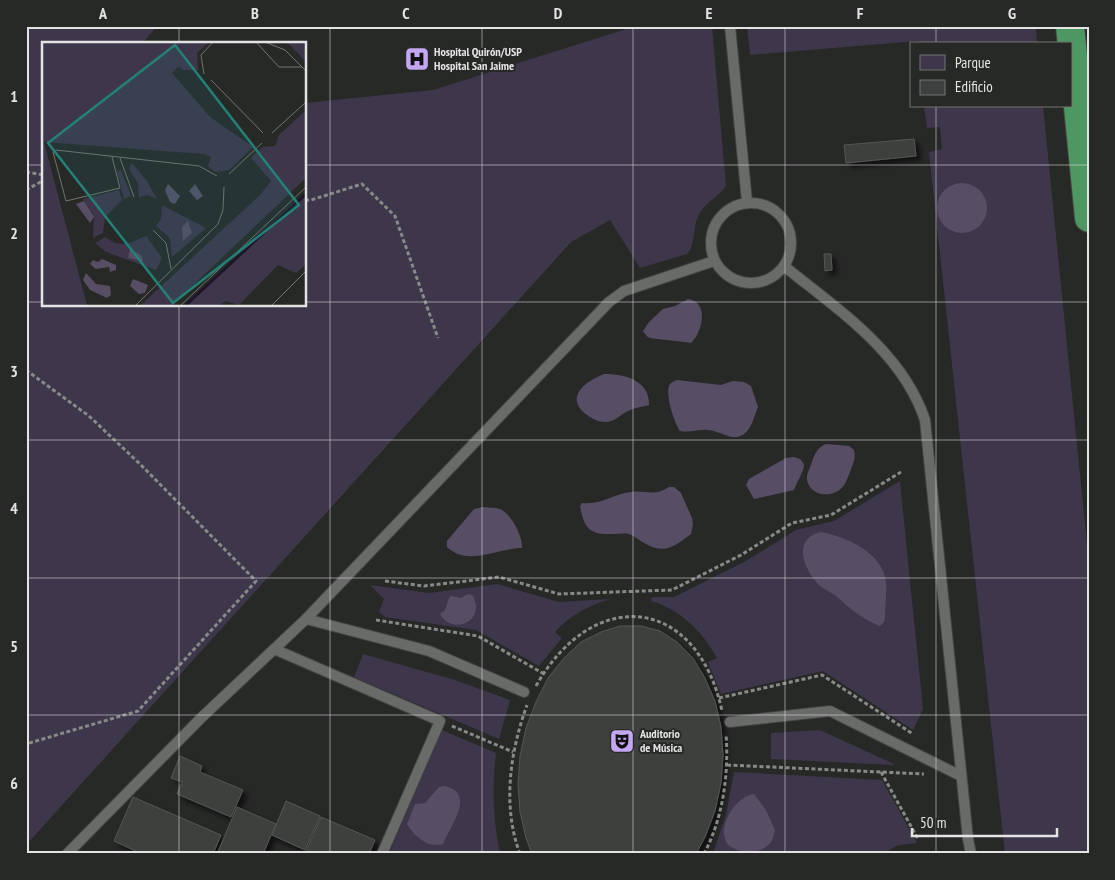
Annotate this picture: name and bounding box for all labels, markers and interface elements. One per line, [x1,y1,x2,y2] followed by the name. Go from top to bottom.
[98,3,108,23] text: A
[251,3,259,23] text: B
[402,3,410,23] text: C
[554,3,563,23] text: D
[706,3,713,23] text: E
[857,3,864,23] text: F
[1008,3,1016,23] text: G
[42,42,306,306] inset map
[910,42,1072,108] legend
[434,44,522,73] place label: Hospital Quirón/USP Hospital San Jaime
[404,46,430,72] hospital icon: Hospital Quirón/USP Hospital San Jaime
[955,53,991,72] text: Parque
[955,77,993,96] text: Edificio
[10,86,18,106] text: 1
[10,223,18,243] text: 2
[10,361,18,381] text: 3
[10,498,18,518] text: 4
[10,636,18,656] text: 5
[639,726,682,755] place label: Auditorio de Música
[609,728,635,754] theatre icon: Auditorio de Música
[10,773,18,793] text: 6
[912,805,1058,837] scale bar
[920,813,946,832] text: 50 m

